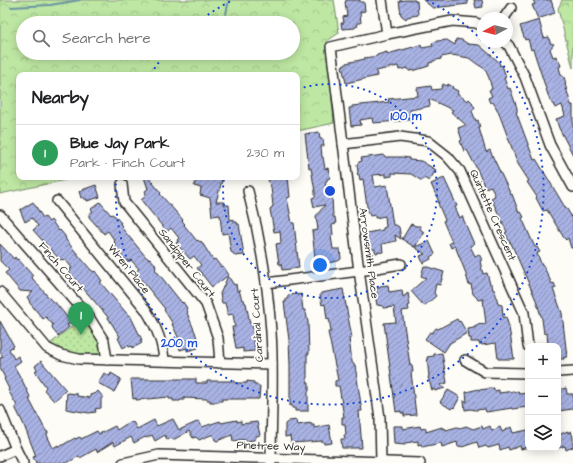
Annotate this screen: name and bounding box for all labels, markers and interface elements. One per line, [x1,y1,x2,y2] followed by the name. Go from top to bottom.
[477,12,513,48] north arrow
[16,16,300,60] search box
[30,27,52,49] icon: search
[62,28,151,49] text: Search here
[32,86,89,110] text: Nearby
[391,108,422,125] text: 100 m
[70,133,169,154] text: Blue Jay Park
[44,144,46,162] text: 1
[246,144,284,162] text: 230 m
[70,154,185,172] text: Park · Finch Court
[466,167,520,264] street label: Quintette Crescent
[323,184,337,198] centre of rings
[355,207,383,299] street label: Arrowsmith Place
[155,225,219,301] street label: Sandpiper Court
[35,239,87,296] street label: Finch Court
[104,241,154,297] street label: Wren Place
[310,255,330,275] your location
[247,287,267,362] street label: Cardinal Court
[68,302,94,335] pin: 1
[160,335,198,352] text: 200 m
[525,343,561,451] map controls
[525,343,561,379] button: +
[525,379,561,415] button: −
[525,415,561,451] button: layers
[236,437,306,456] street label: Pinetree Way

